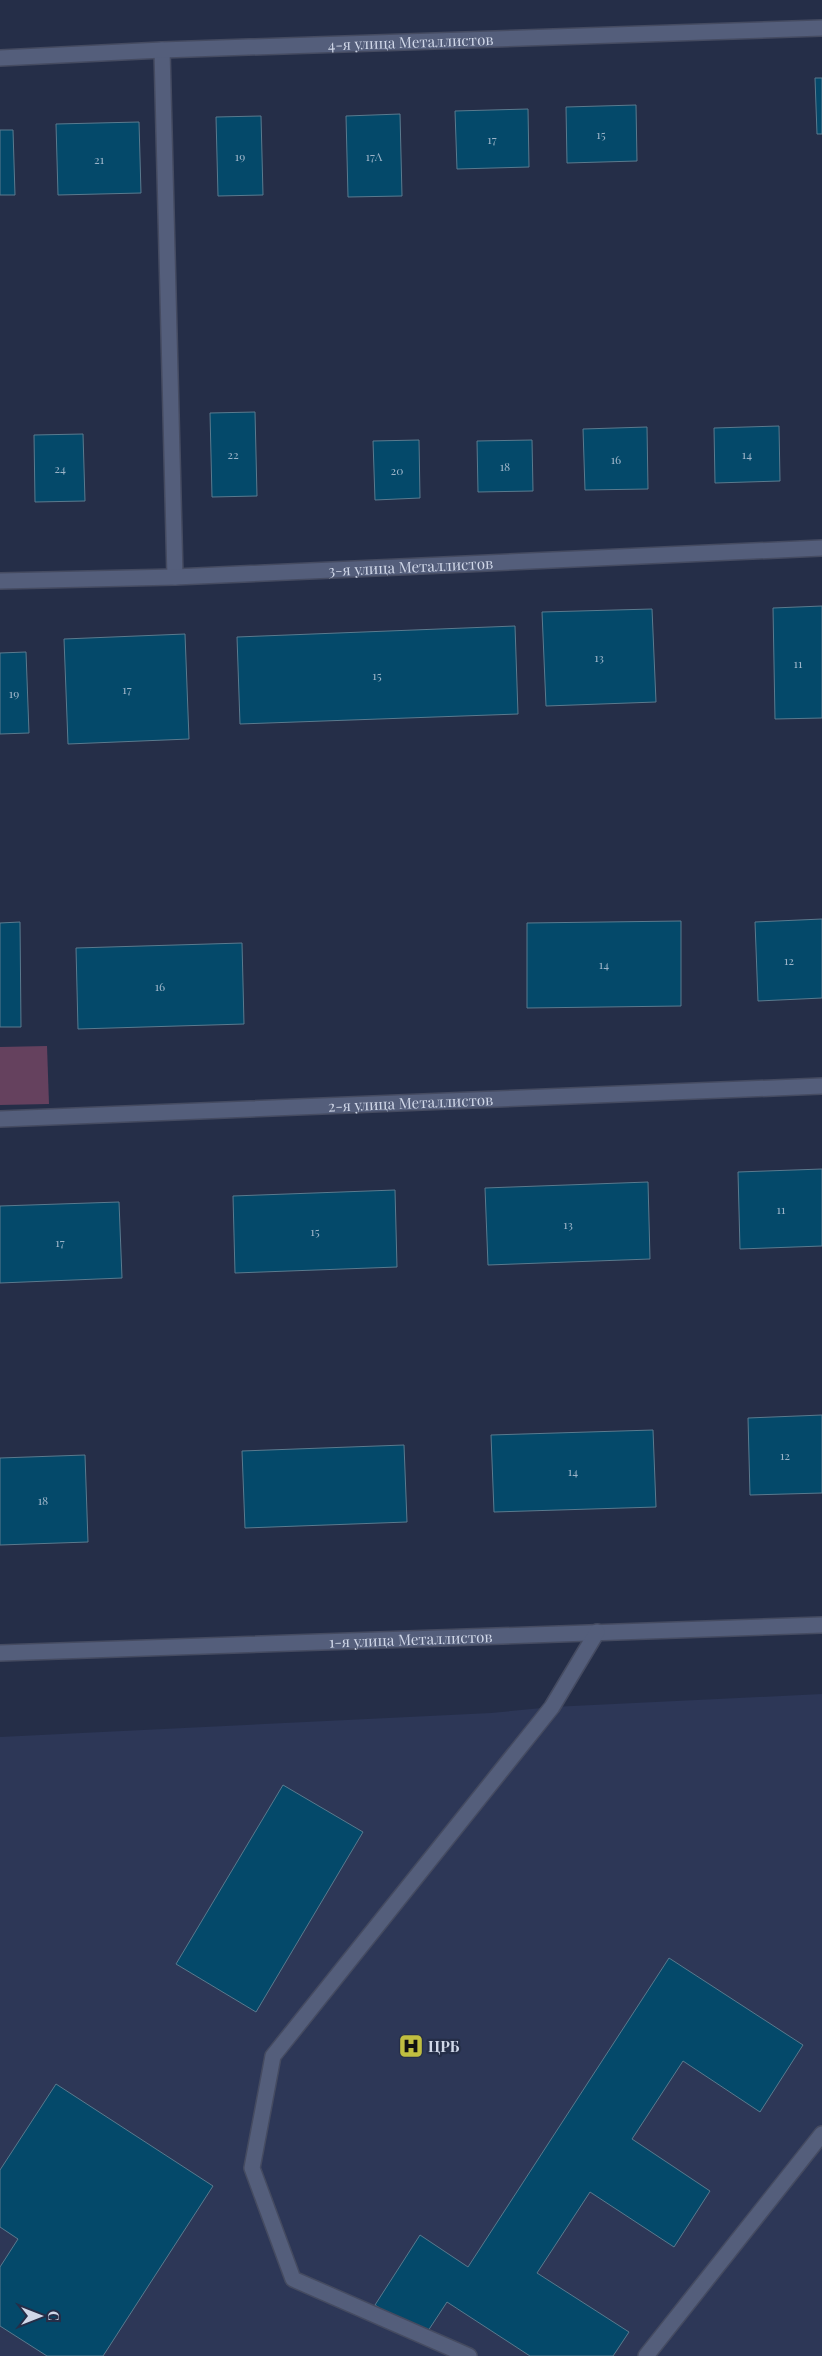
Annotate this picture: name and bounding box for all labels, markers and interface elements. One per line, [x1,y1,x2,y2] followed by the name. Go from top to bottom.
[328,29,494,54] street label: 4-я улица Металлистов
[596,126,606,142] house number: 15
[487,131,497,147] house number: 17
[235,148,245,164] house number: 19
[366,148,383,164] house number: 17А
[94,151,105,167] house number: 21
[227,446,239,462] house number: 22
[742,446,752,462] house number: 14
[611,451,621,467] house number: 16
[500,458,510,474] house number: 18
[54,460,66,476] house number: 24
[391,462,403,478] house number: 20
[328,553,494,580] street label: 3-я улица Металлистов
[594,649,604,665] house number: 13
[794,655,803,671] house number: 11
[372,667,382,683] house number: 15
[122,681,132,697] house number: 17
[9,685,19,701] house number: 19
[784,952,794,968] house number: 12
[599,956,609,972] house number: 14
[155,978,165,994] house number: 16
[328,1089,494,1116] street label: 2-я улица Металлистов
[777,1201,786,1217] house number: 11
[563,1216,573,1232] house number: 13
[310,1223,320,1239] house number: 15
[55,1234,65,1250] house number: 17
[780,1447,790,1463] house number: 12
[568,1463,578,1479] house number: 14
[38,1492,48,1508] house number: 18
[329,1626,493,1652] street label: 1-я улица Металлистов
[398,2033,424,2059] hospital icon: ЦРБ
[428,2036,460,2056] place label: ЦРБ
[15,2291,65,2341] north arrow
[44,2311,63,2321] text: С

